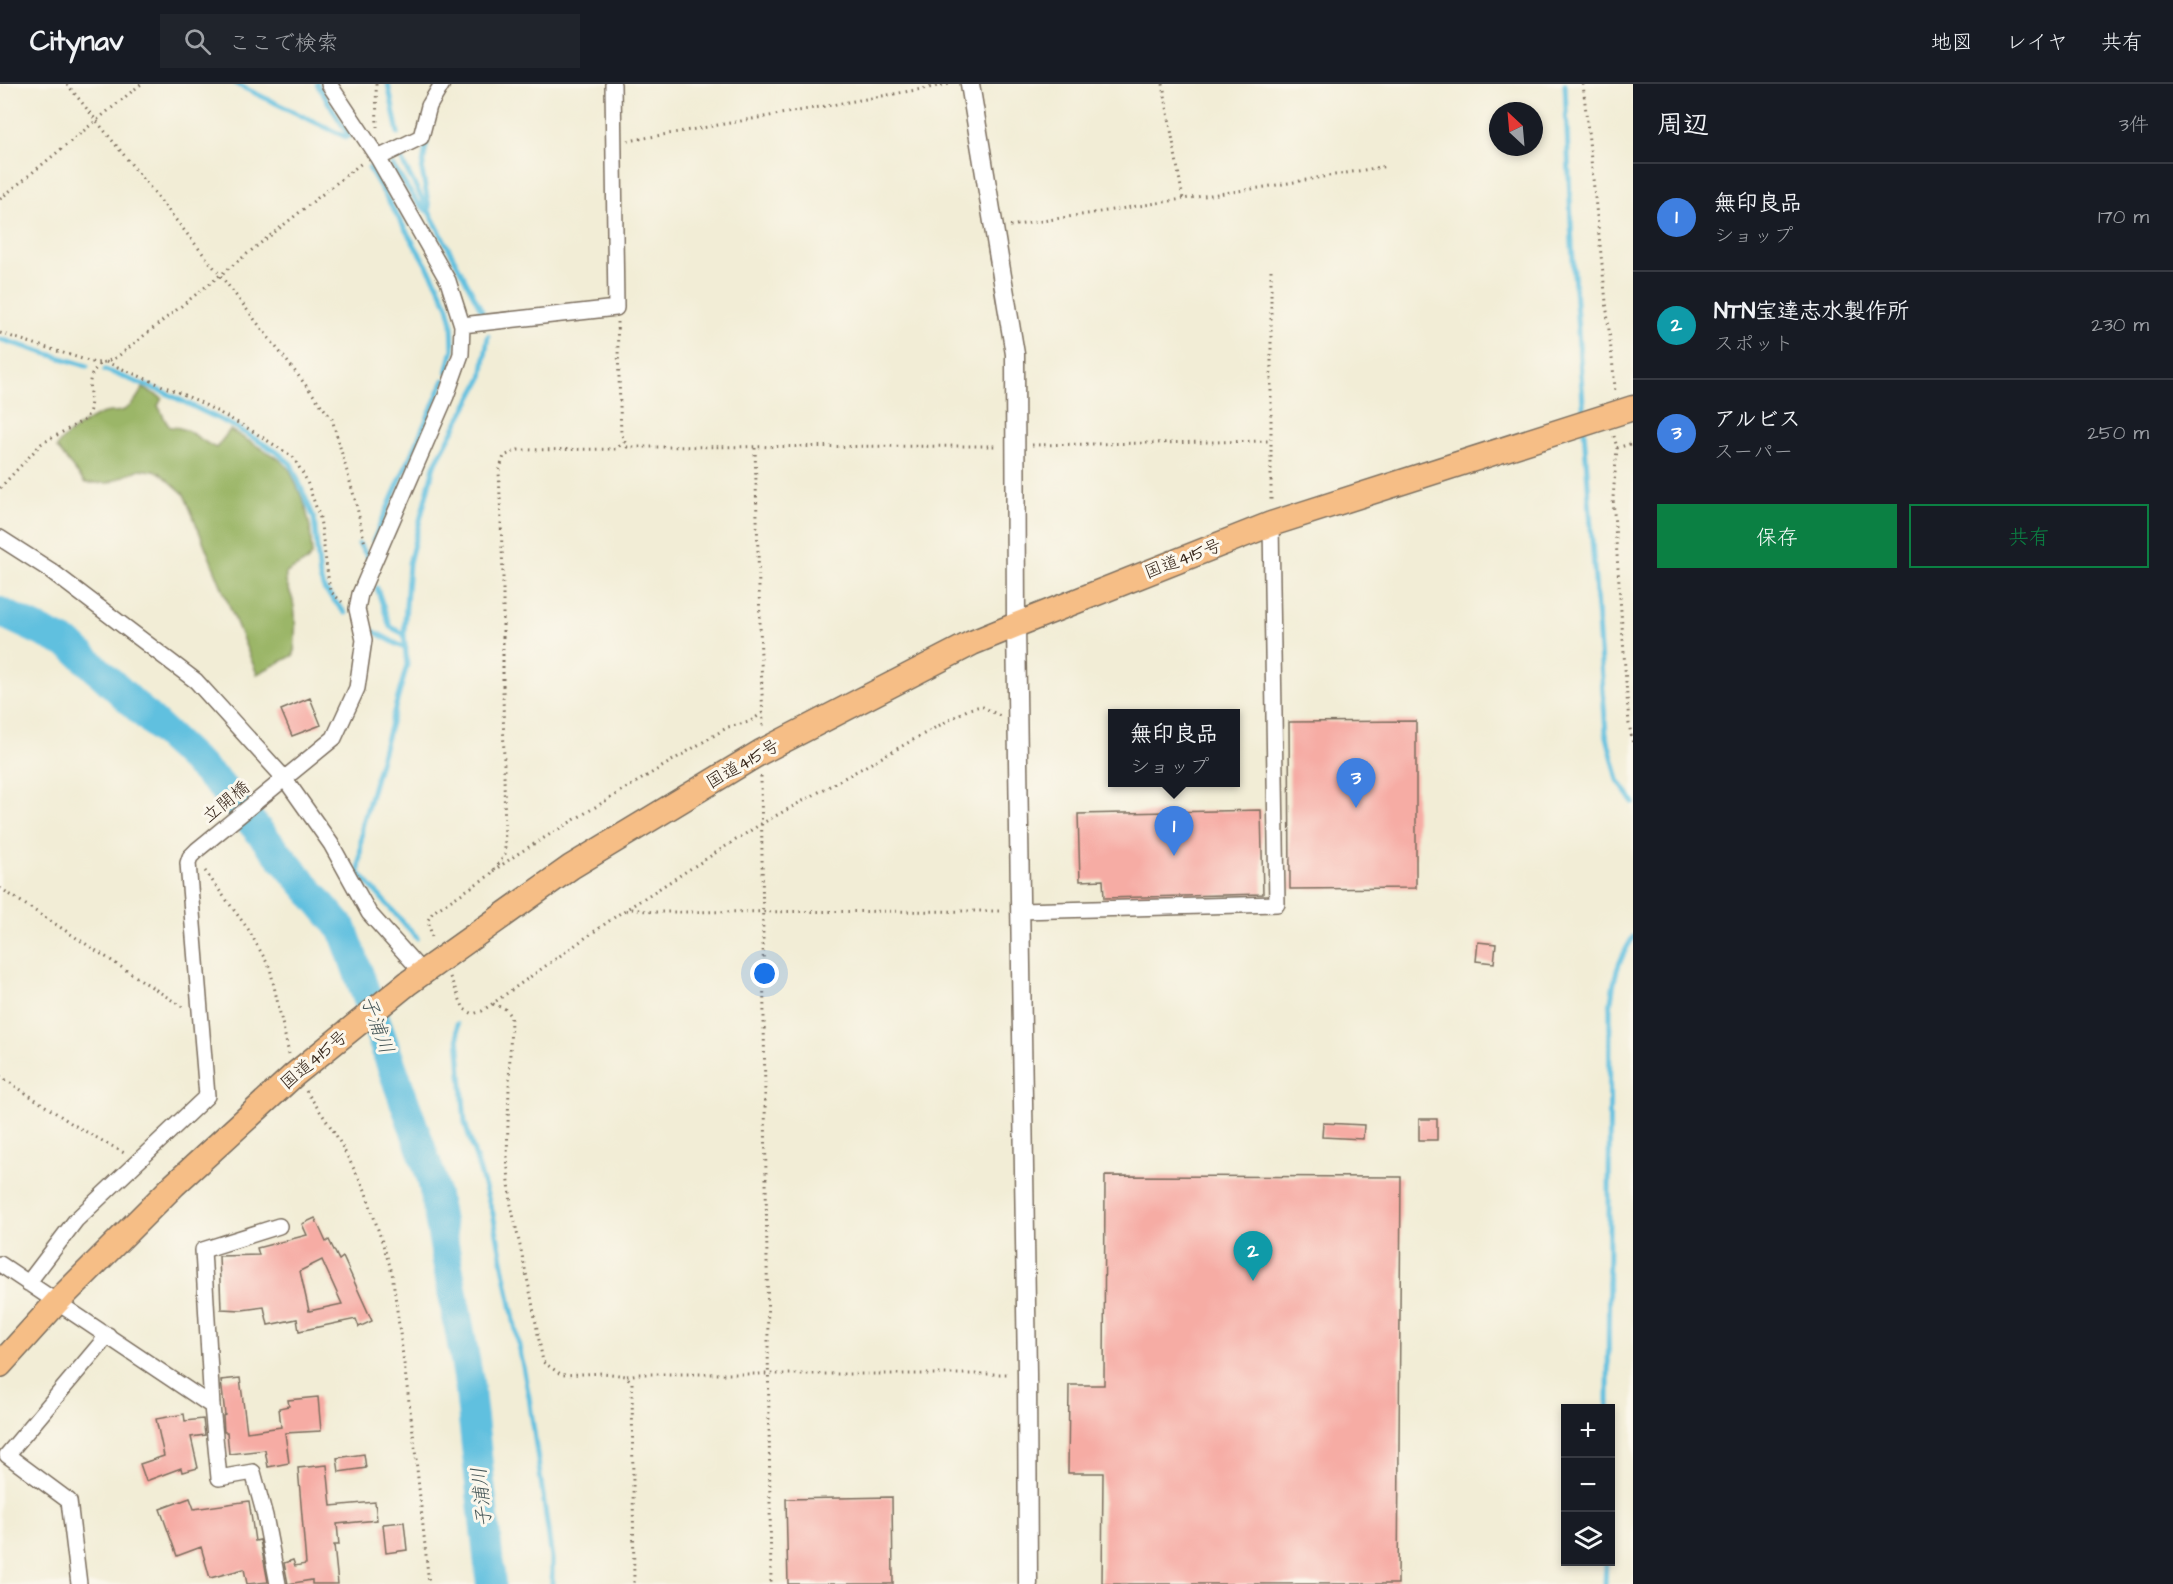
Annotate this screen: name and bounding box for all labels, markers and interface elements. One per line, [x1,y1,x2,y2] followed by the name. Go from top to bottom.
[160,14,580,68] search box
[30,22,124,61] text: Citynav
[181,25,214,58] icon: search
[229,28,339,59] text: ここで検索
[1931,28,1973,57] text: 地図
[2006,28,2068,57] text: レイヤ
[2101,28,2143,57] text: 共有
[1489,102,1543,156] north arrow
[1657,107,1709,143] text: 周辺
[2119,111,2149,139] text: 3件
[1714,188,1802,219] text: 無印良品
[1675,203,1678,231] text: 1
[2098,203,2149,231] text: 170 m
[1714,222,1793,250] text: ショップ
[1714,296,1909,327] text: NTN宝達志水製作所
[1671,311,1682,339] text: 2
[2091,311,2149,339] text: 230 m
[1714,330,1794,358] text: スポット
[1714,404,1801,435] text: アルビス
[1671,419,1682,447] text: 3
[2087,419,2149,447] text: 250 m
[1714,438,1793,466] text: スーパー
[1657,504,1897,568] button: 保存
[1909,504,2149,568] button: 共有
[1141,533,1225,585] street label: 国道415号
[1108,709,1240,787] popup
[1130,719,1218,750] text: 無印良品
[702,733,784,795] street label: 国道415号
[1130,753,1209,781] text: ショップ
[1336,758,1376,808] pin: 3
[197,775,255,829] street label: 立開橋
[1154,806,1194,856] pin: 1
[750,959,779,988] your location
[354,992,400,1058] water label: 子浦川
[275,1024,353,1096] street label: 国道415号
[1234,1232,1272,1281] pin: 2
[1561,1404,1615,1566] map controls
[1561,1404,1615,1458] button: +
[1561,1458,1615,1512] button: −
[465,1466,499,1528] water label: 子浦川
[1561,1512,1615,1566] button: layers

